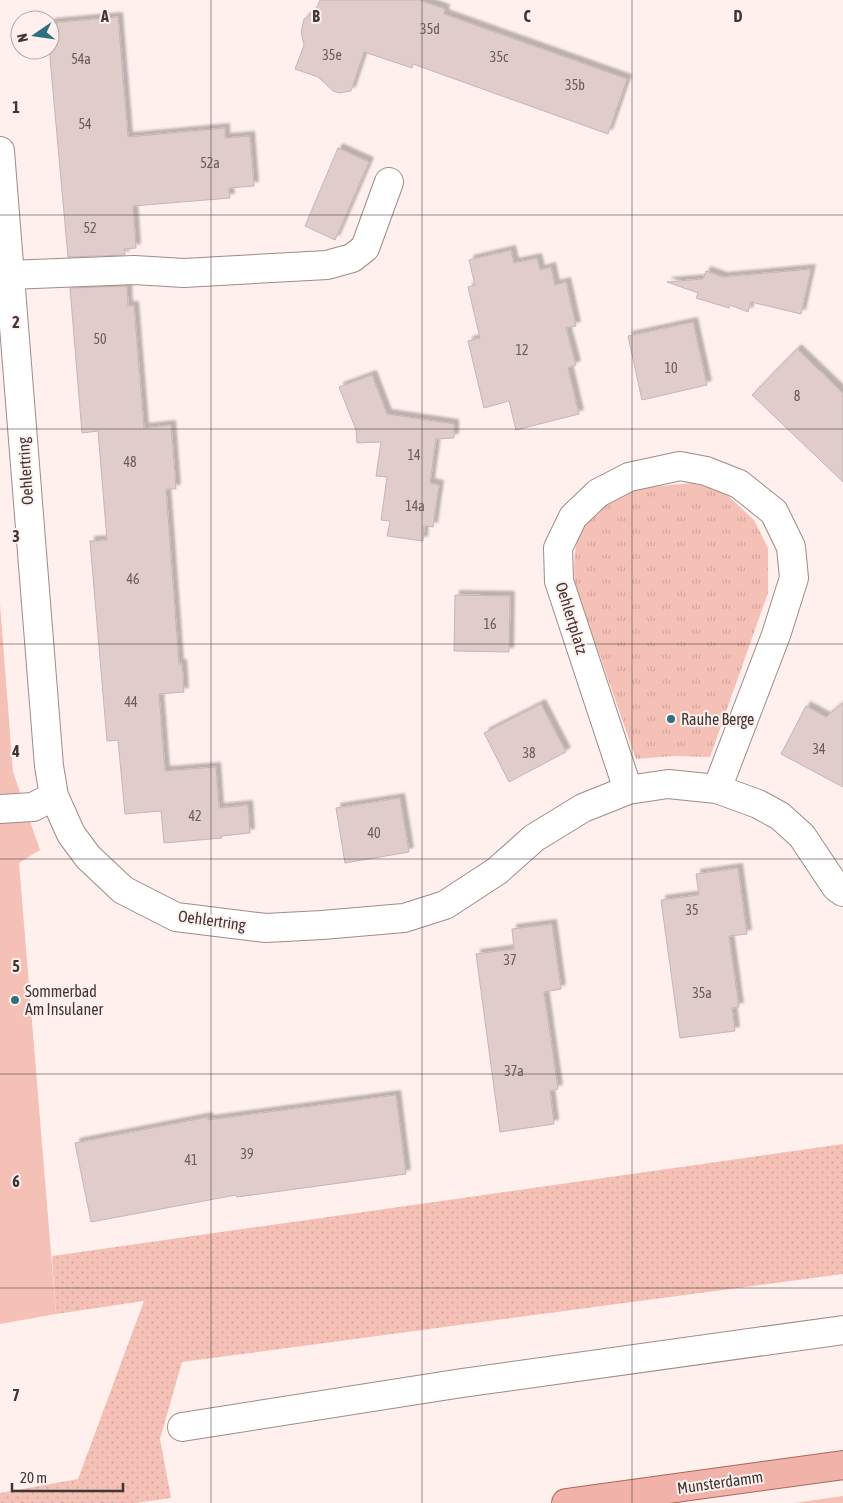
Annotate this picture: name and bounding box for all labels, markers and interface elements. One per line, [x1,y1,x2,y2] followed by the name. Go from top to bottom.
[100,7,109,25] text: A
[312,7,320,25] text: B
[523,7,531,25] text: C
[734,7,743,25] text: D
[10,10,60,60] north arrow
[420,21,440,37] house number: 35d
[14,32,31,44] text: N
[322,47,342,63] house number: 35e
[490,49,509,65] house number: 35c
[71,51,91,67] house number: 54a
[565,77,585,93] house number: 35b
[12,98,20,116] text: 1
[78,116,92,132] house number: 54
[200,155,220,171] house number: 52a
[83,220,97,236] house number: 52
[12,313,20,331] text: 2
[93,331,107,347] house number: 50
[515,342,529,358] house number: 12
[664,360,678,376] house number: 10
[794,388,801,404] house number: 8
[14,436,37,506] street label: Oehlertring
[407,447,421,463] house number: 14
[123,454,137,470] house number: 48
[405,498,425,514] house number: 14a
[12,527,20,545] text: 3
[126,571,140,587] house number: 46
[552,580,592,657] street label: Oehlertplatz
[483,616,497,632] house number: 16
[124,694,138,710] house number: 44
[681,710,754,729] place label: Rauhe Berge
[665,713,677,725] marker: Rauhe Berge
[812,741,826,757] house number: 34
[11,742,20,760] text: 4
[522,745,536,761] house number: 38
[188,808,202,824] house number: 42
[367,825,381,841] house number: 40
[685,902,699,918] house number: 35
[177,906,247,935] street label: Oehlertring
[503,952,517,968] house number: 37
[12,957,20,975] text: 5
[25,982,103,1018] place label: Sommerbad Am Insulaner
[692,985,712,1001] house number: 35a
[9,994,21,1006] marker: Sommerbad Am Insulaner
[504,1063,524,1079] house number: 37a
[240,1146,254,1162] house number: 39
[184,1152,198,1168] house number: 41
[12,1172,20,1190] text: 6
[12,1386,20,1404] text: 7
[12,1460,124,1492] scale bar
[676,1467,764,1497] street label: Munsterdamm
[20,1469,47,1486] text: 20 m

